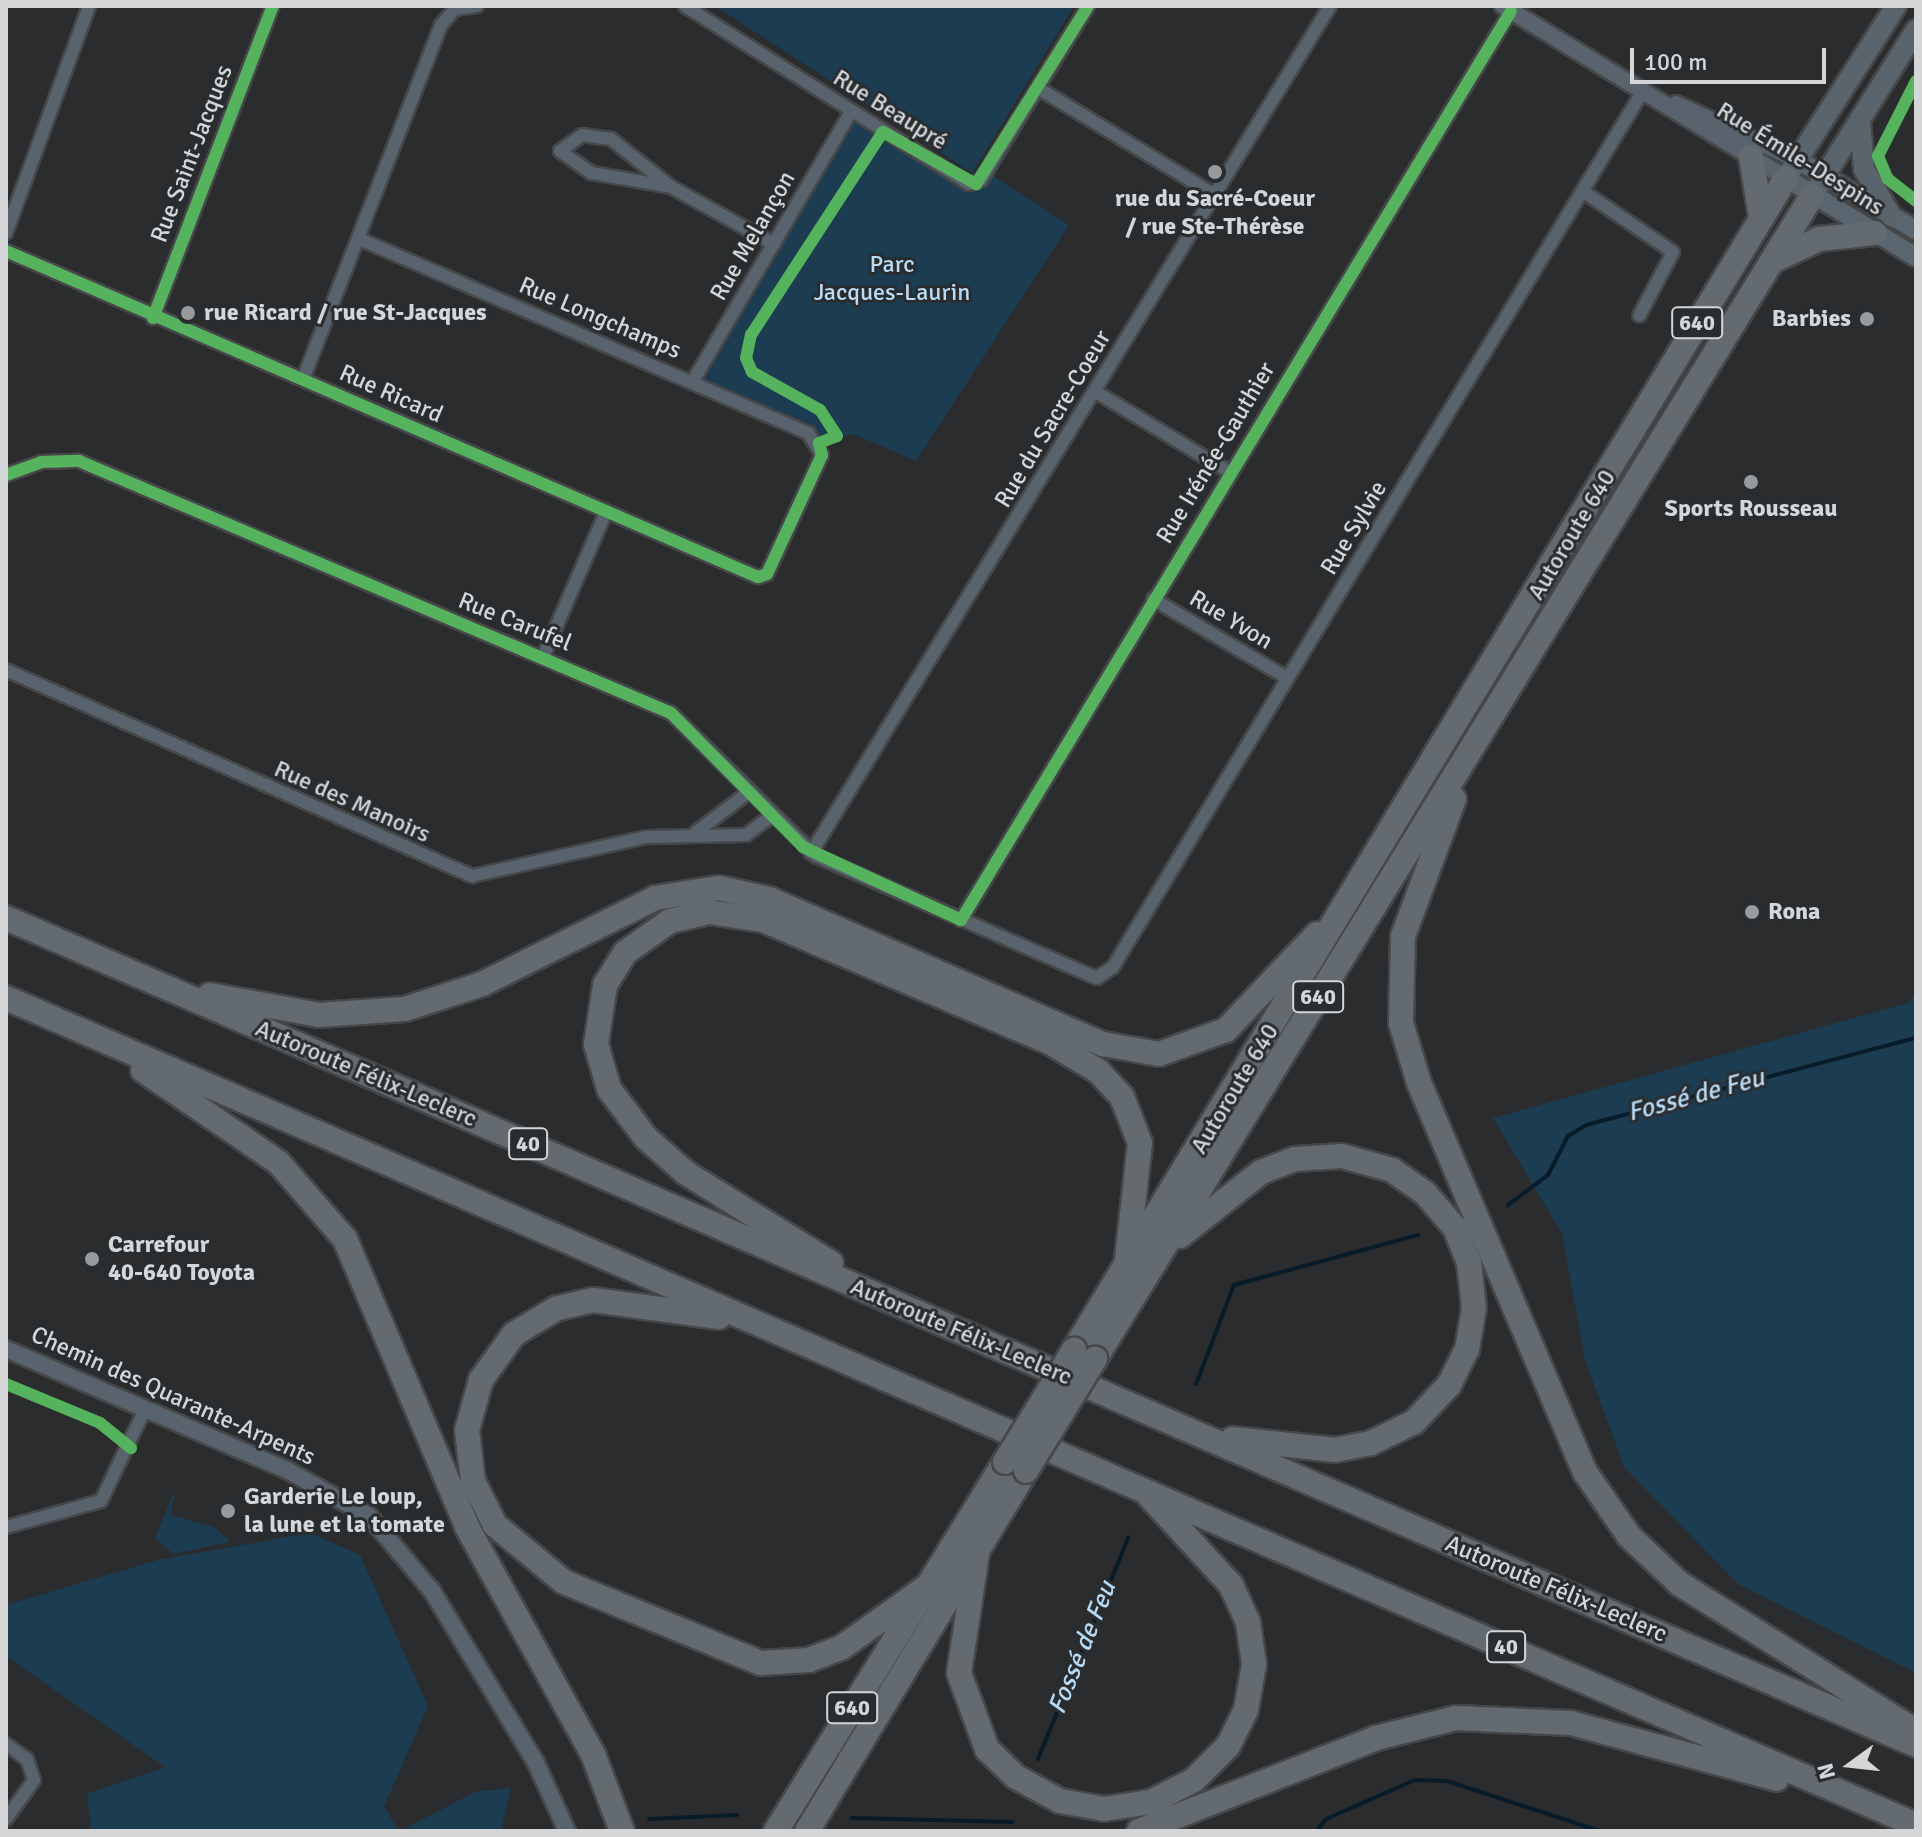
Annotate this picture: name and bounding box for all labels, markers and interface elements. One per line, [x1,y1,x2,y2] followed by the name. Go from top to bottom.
[1634,32,1830,82] scale bar
[1644,47,1707,77] text: 100 m
[145,61,239,247] street label: Rue Saint-Jacques
[828,64,952,156] street label: Rue Beaupré
[1711,96,1889,222] street label: Rue Émile-Despins
[1206,163,1224,181] marker: rue du Sacré-Coeur / rue Ste-Thérèse
[704,166,802,306] street label: Rue Melançon
[1115,185,1315,241] place label: rue du Sacré-Coeur / rue Ste-Thérèse
[814,251,970,307] park label: Parc Jacques-Laurin
[515,271,685,365] street label: Rue Longchamps
[204,299,487,327] place label: rue Ricard / rue St-Jacques
[179,304,197,322] marker: rue Ricard / rue St-Jacques
[1671,305,1723,341] road number: 640
[1772,305,1851,333] place label: Barbies
[1858,310,1876,328] marker: Barbies
[989,325,1117,513] street label: Rue du Sacre-Coeur
[1150,357,1282,549] street label: Rue Irénée-Gauthier
[335,358,447,430] street label: Rue Ricard
[1522,465,1622,605] street label: Autoroute 640
[1742,473,1760,491] marker: Sports Rousseau
[1315,476,1393,580] street label: Rue Sylvie
[1665,495,1837,523] place label: Sports Rousseau
[1184,584,1278,656] street label: Rue Yvon
[454,586,576,658] street label: Rue Carufel
[270,755,434,849] street label: Rue des Manoirs
[1768,898,1820,926] place label: Rona
[1743,903,1761,921] marker: Rona
[1292,979,1344,1015] road number: 640
[251,1014,481,1134] street label: Autoroute Félix-Leclerc
[1185,1019,1285,1159] street label: Autoroute 640
[1624,1063,1768,1129] water label: Fossé de Feu
[508,1126,548,1162] road number: 40
[108,1231,255,1287] place label: Carrefour 40-640 Toyota
[83,1250,101,1268] marker: Carrefour 40-640 Toyota
[846,1272,1076,1392] street label: Autoroute Félix-Leclerc
[27,1320,319,1472] street label: Chemin des Quarante-Arpents
[244,1483,445,1539] place label: Garderie Le loup, la lune et la tomate
[219,1502,237,1520] marker: Garderie Le loup, la lune et la tomate
[1441,1529,1671,1649] street label: Autoroute Félix-Leclerc
[1042,1577,1124,1719] water label: Fossé de Feu
[1486,1629,1526,1665] road number: 40
[826,1690,878,1726] road number: 640
[1810,1725,1890,1805] north arrow
[1811,1760,1841,1782] text: N

